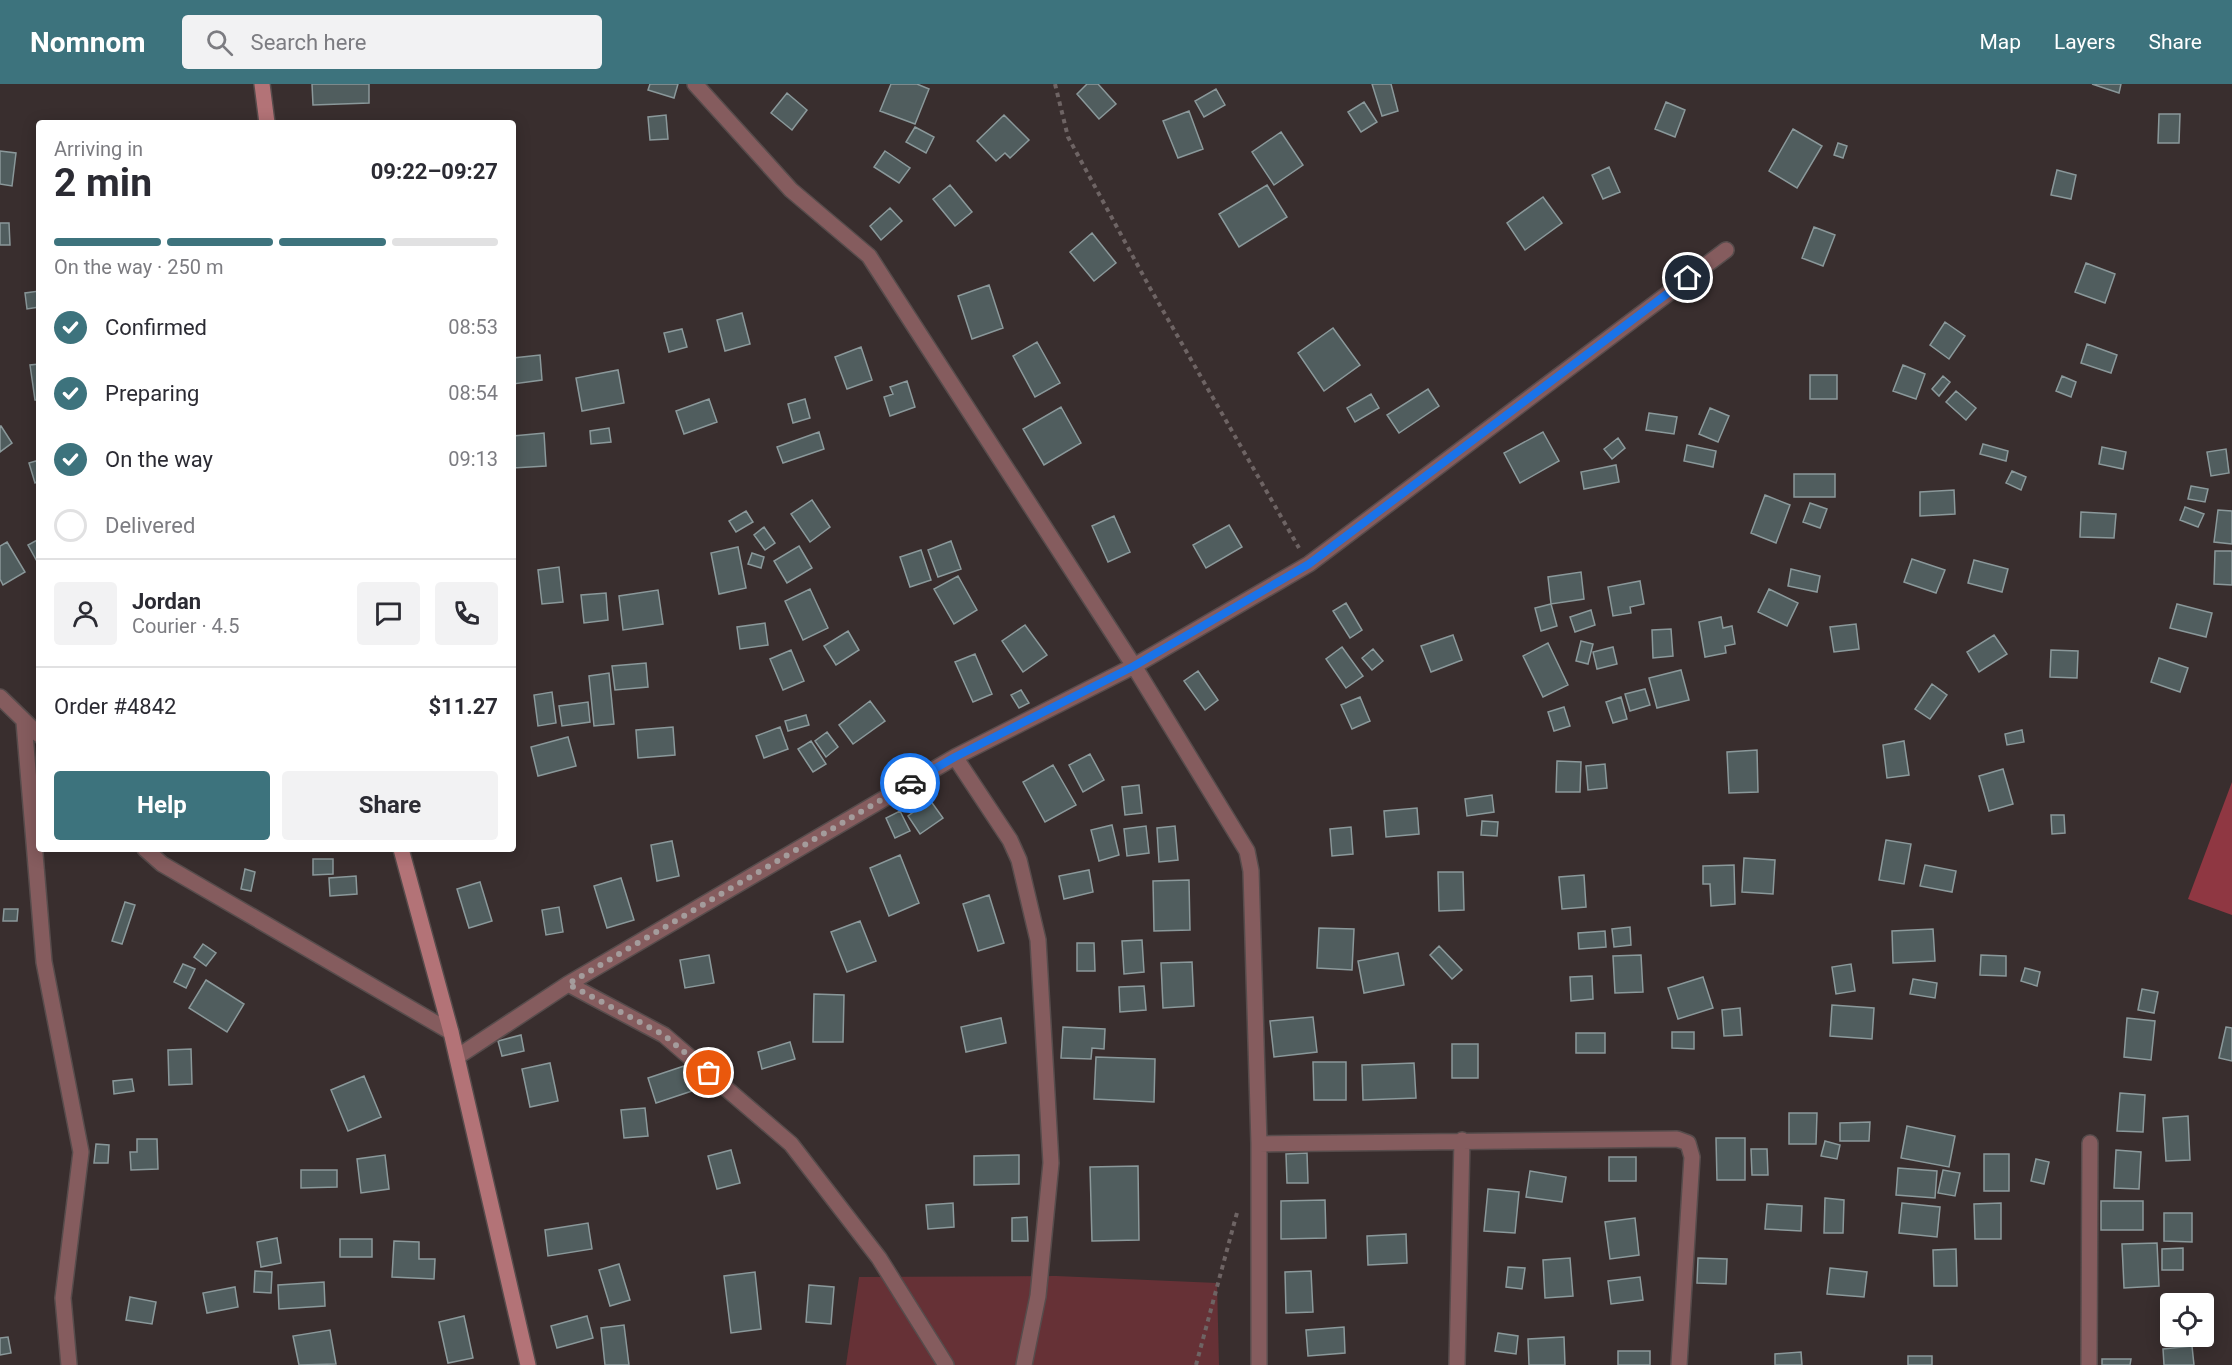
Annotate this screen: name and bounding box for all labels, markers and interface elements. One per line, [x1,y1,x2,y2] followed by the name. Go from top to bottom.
[182,15,602,69] search box
[30,26,146,59] text: Nomnom
[203,26,236,59] icon: search
[251,30,366,55] text: Search here
[1979,30,2021,54] text: Map
[2054,30,2115,54] text: Layers
[2148,30,2202,54] text: Share
[54,137,143,161] text: Arriving in
[371,159,498,184] text: 09:22–09:27
[54,160,152,206] text: 2 min
[1662,252,1713,303] pin
[54,255,223,279] text: On the way · 250 m
[1671,261,1704,294] icon: home
[54,311,87,344] icon: check
[105,315,207,340] text: Confirmed
[448,315,498,339] text: 08:53
[54,377,87,410] icon: check
[105,381,199,406] text: Preparing
[448,381,498,405] text: 08:54
[54,443,87,476] icon: check
[105,447,213,472] text: On the way
[448,447,498,471] text: 09:13
[105,513,195,538] text: Delivered
[54,582,117,645] button: person
[357,582,420,645] button: chat
[435,582,498,645] button: phone
[132,589,201,614] text: Jordan
[132,614,239,638] text: Courier · 4.5
[54,694,176,719] text: Order #4842
[429,694,498,719] text: $11.27
[880,753,940,813] courier
[894,767,927,800] icon: car
[54,771,270,840] button: Help
[282,771,498,840] button: Share
[683,1047,734,1098] pin
[692,1056,725,1089] icon: bag
[2160,1293,2214,1347] map controls
[2160,1293,2214,1347] button: locate

